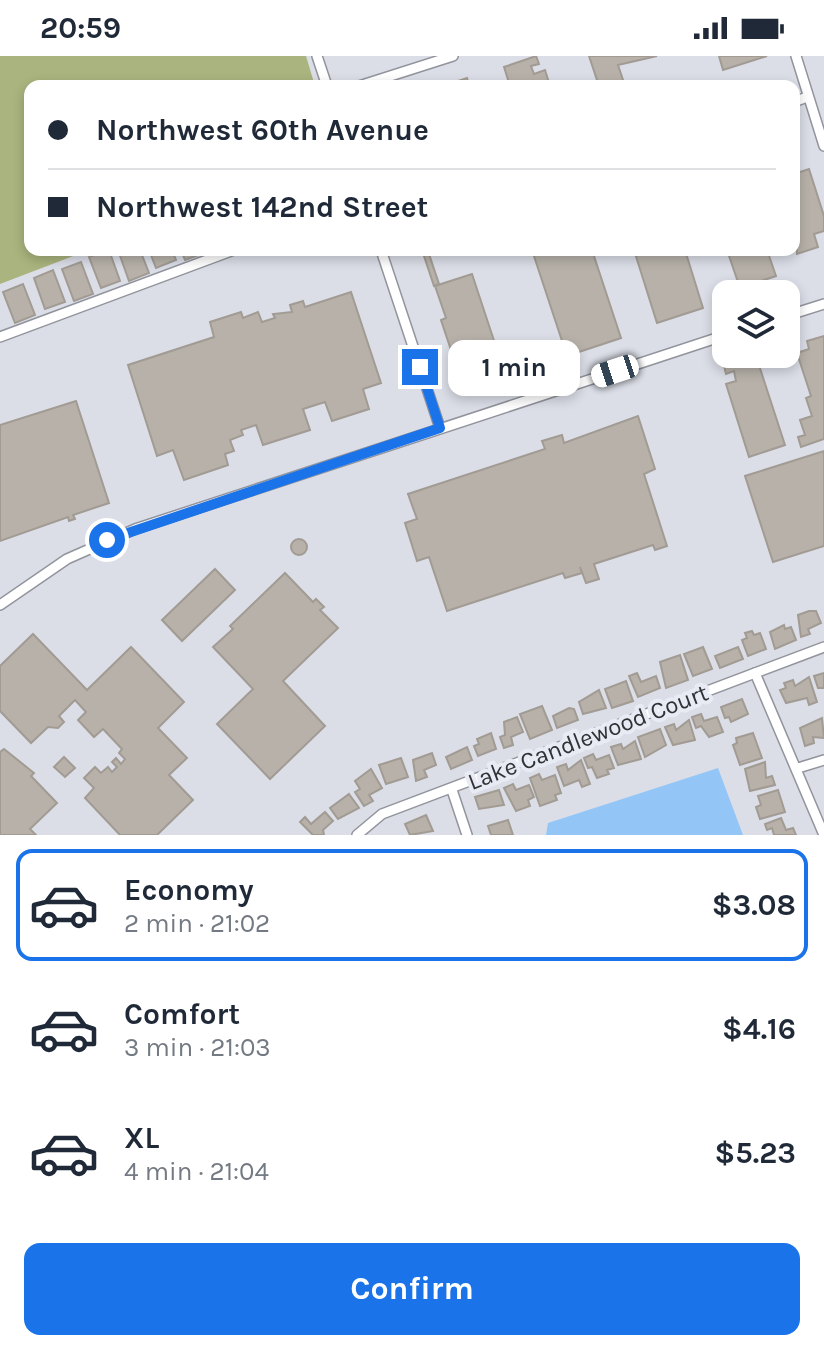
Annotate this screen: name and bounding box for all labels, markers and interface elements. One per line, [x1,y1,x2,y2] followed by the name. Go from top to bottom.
[40,10,121,46] text: 20:59
[96,112,429,148] text: Northwest 60th Avenue
[96,189,428,225] text: Northwest 142nd Street
[712,280,800,368] map controls
[712,280,800,368] button: layers
[448,339,580,395] callout: 1 min
[402,349,438,385] route end
[481,352,547,383] text: 1 min
[588,352,642,390] car
[89,522,125,558] route start
[464,678,712,796] street label: Lake Candlewood Court
[28,869,100,941] icon: car
[124,872,254,908] text: Economy
[712,887,796,923] text: $3.08
[124,908,270,939] text: 2 min · 21:02
[28,993,100,1065] icon: car
[124,996,240,1032] text: Comfort
[722,1011,796,1047] text: $4.16
[124,1032,271,1063] text: 3 min · 21:03
[28,1117,100,1189] icon: car
[124,1120,159,1156] text: XL
[715,1135,796,1171] text: $5.23
[124,1156,269,1187] text: 4 min · 21:04
[24,1243,800,1335] button: Confirm

